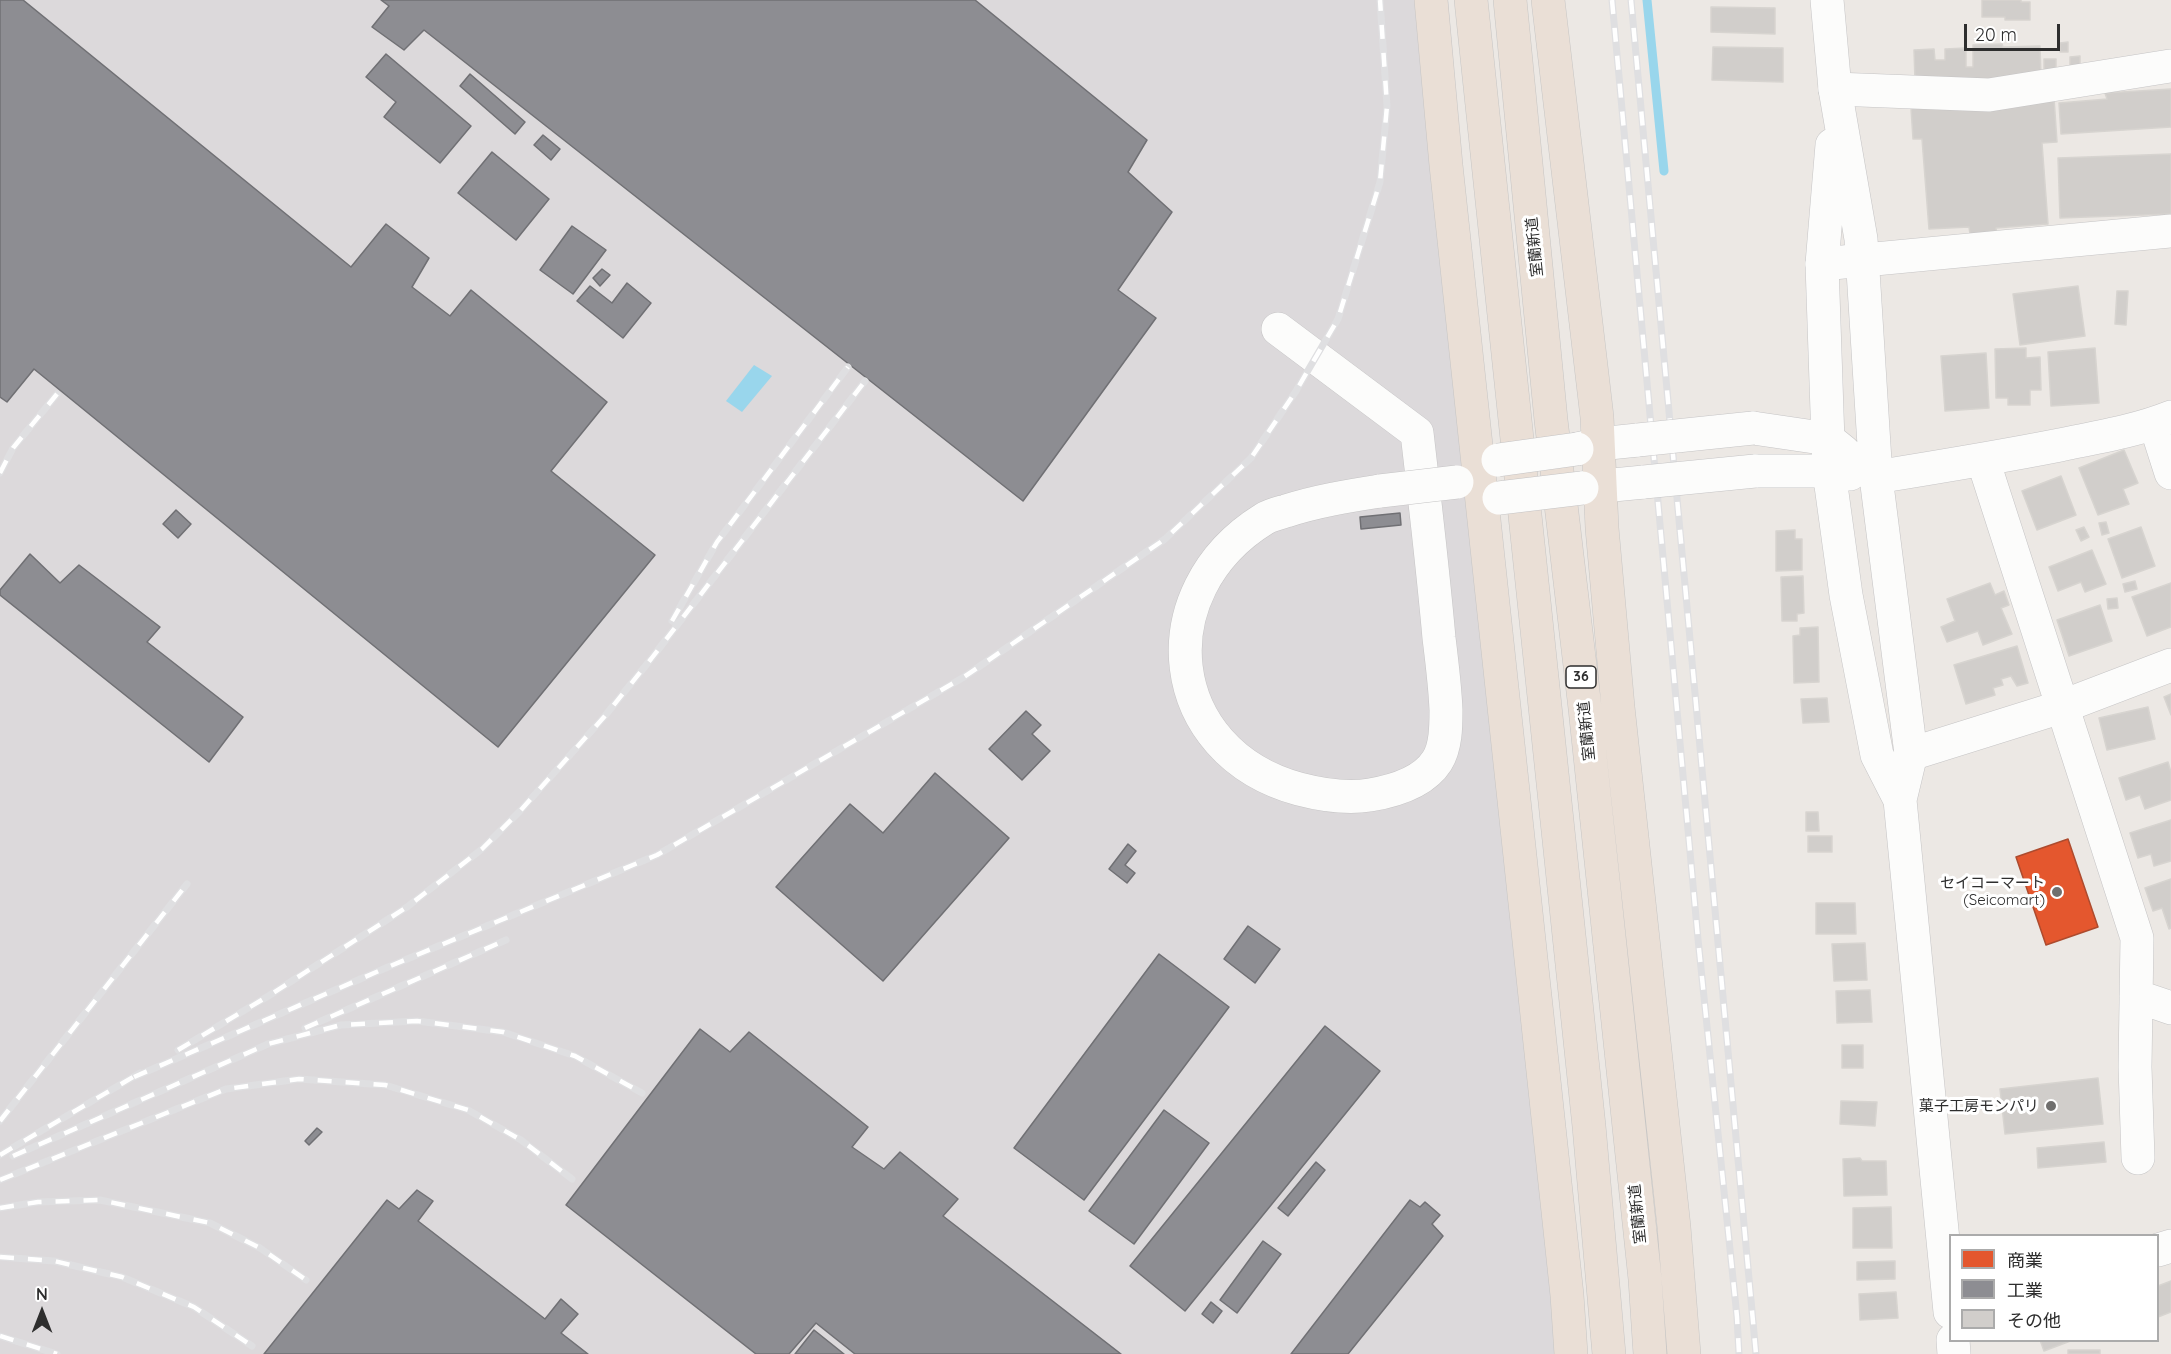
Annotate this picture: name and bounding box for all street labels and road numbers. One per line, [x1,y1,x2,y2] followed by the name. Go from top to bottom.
[1523,216,1547,278] street label: 室蘭新道
[1566,666,1596,688] road number: 36
[1575,700,1599,762] street label: 室蘭新道
[1626,1183,1650,1245] street label: 室蘭新道

